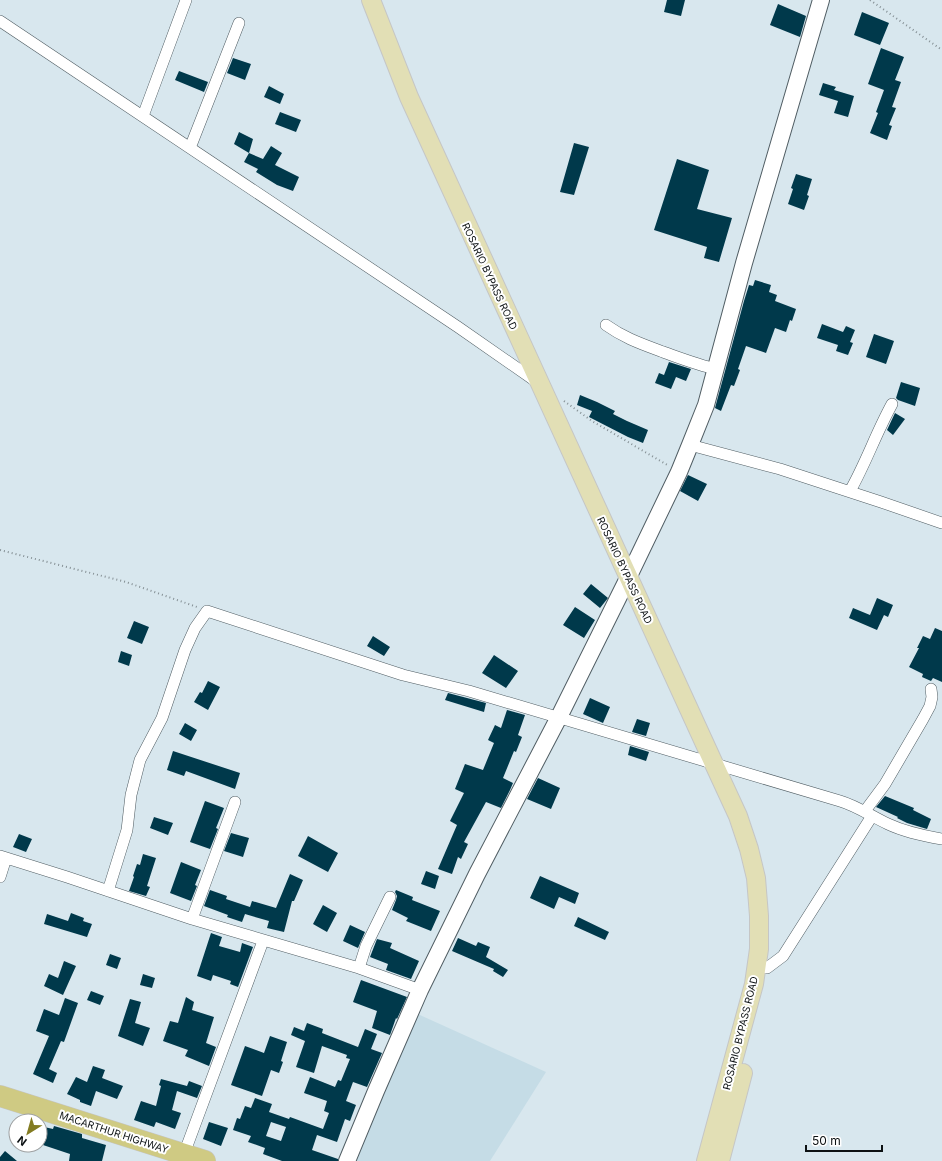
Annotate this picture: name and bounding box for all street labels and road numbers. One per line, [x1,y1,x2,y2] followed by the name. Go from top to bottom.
[460,221,520,331] street label: ROSARIO BYPASS ROAD
[595,515,655,625] street label: ROSARIO BYPASS ROAD
[720,975,760,1091] street label: ROSARIO BYPASS ROAD
[58,1109,170,1155] street label: MACARTHUR HIGHWAY

